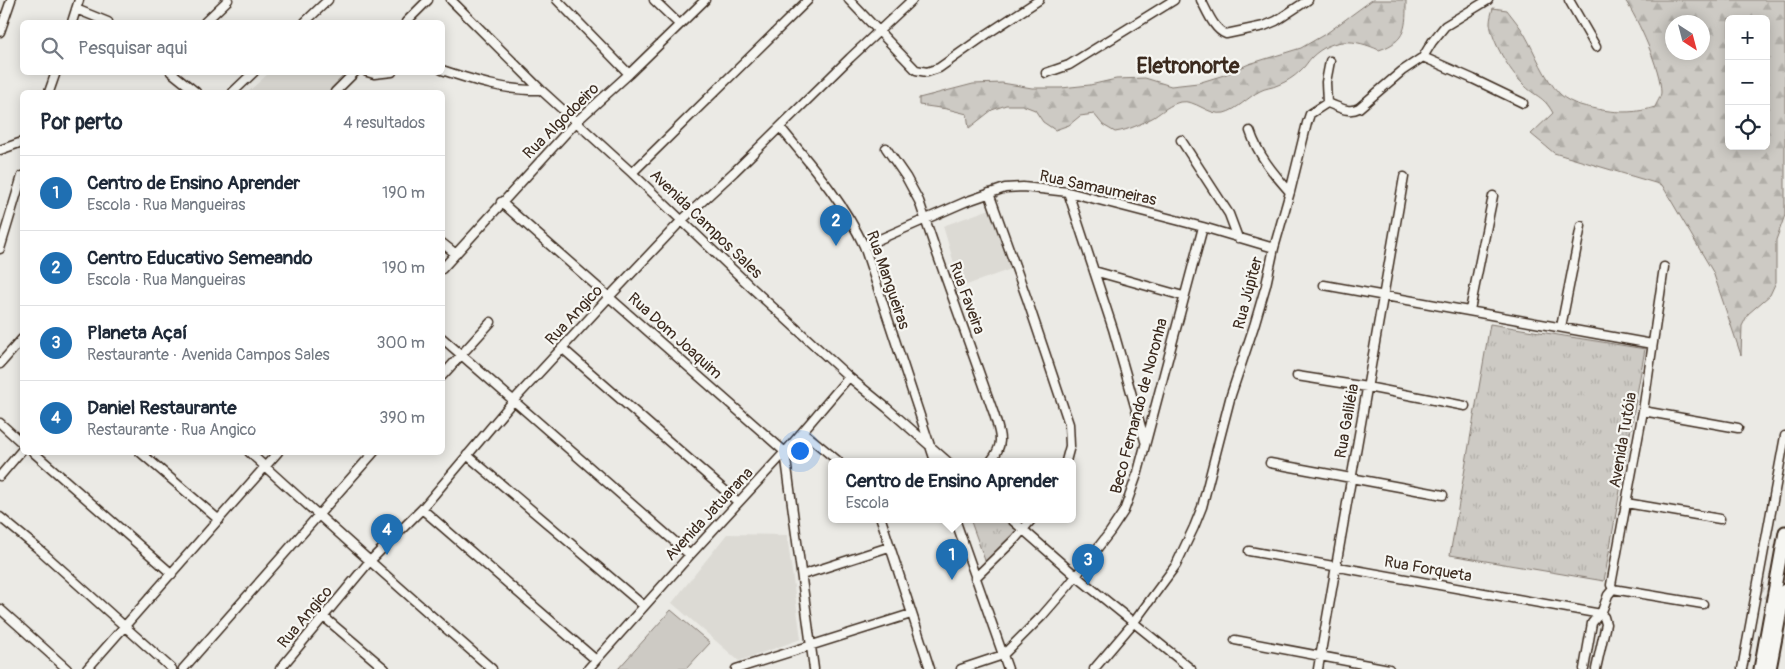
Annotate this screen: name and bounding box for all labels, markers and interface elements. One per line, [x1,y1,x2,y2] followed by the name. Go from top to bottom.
[1665,15,1710,60] north arrow
[1725,15,1770,150] map controls
[1725,15,1770,60] button: +
[20,20,445,75] search box
[38,34,66,62] icon: search
[78,36,187,60] text: Pesquisar aqui
[1137,53,1240,80] district label: Eletronorte
[1725,60,1770,105] button: −
[519,78,604,163] street label: Rua Algodoeiro
[1725,105,1770,150] button: locate
[40,109,122,136] text: Por perto
[343,113,425,133] text: 4 resultados
[646,165,766,283] street label: Avenida Campos Sales
[1038,166,1158,210] street label: Rua Samaumeiras
[87,171,300,195] text: Centro de Ensino Aprender
[53,183,59,203] text: 1
[382,183,425,203] text: 190 m
[87,195,245,215] text: Escola · Rua Mangueiras
[820,205,852,246] pin: 2
[862,228,914,332] street label: Rua Mangueiras
[87,246,312,270] text: Centro Educativo Semeando
[1229,254,1267,332] street label: Rua Júpiter
[52,258,60,278] text: 2
[382,258,425,278] text: 190 m
[945,259,989,337] street label: Rua Faveira
[87,270,245,290] text: Escola · Rua Mangueiras
[541,280,607,349] street label: Rua Angico
[624,288,726,384] street label: Rua Dom Joaquim
[1106,316,1172,496] street label: Beco Fernando de Noronha
[87,321,187,345] text: Planeta Açaí
[52,333,60,353] text: 3
[377,333,425,353] text: 300 m
[87,345,330,365] text: Restaurante · Avenida Campos Sales
[1331,382,1363,460] street label: Rua Galiléia
[1605,391,1641,489] street label: Avenida Tutóia
[87,396,237,420] text: Daniel Restaurante
[51,408,61,428] text: 4
[379,408,425,428] text: 390 m
[87,420,256,440] text: Restaurante · Rua Angico
[787,438,813,464] your location
[828,458,1076,523] popup
[661,463,757,565] street label: Avenida Jatuarana
[845,469,1059,493] text: Centro de Ensino Aprender
[845,493,889,513] text: Escola
[371,514,403,555] pin: 4
[936,539,968,580] pin: 1
[1072,544,1104,585] pin: 3
[1383,551,1473,587] street label: Rua Forqueta
[273,581,337,652] street label: Rua Angico

